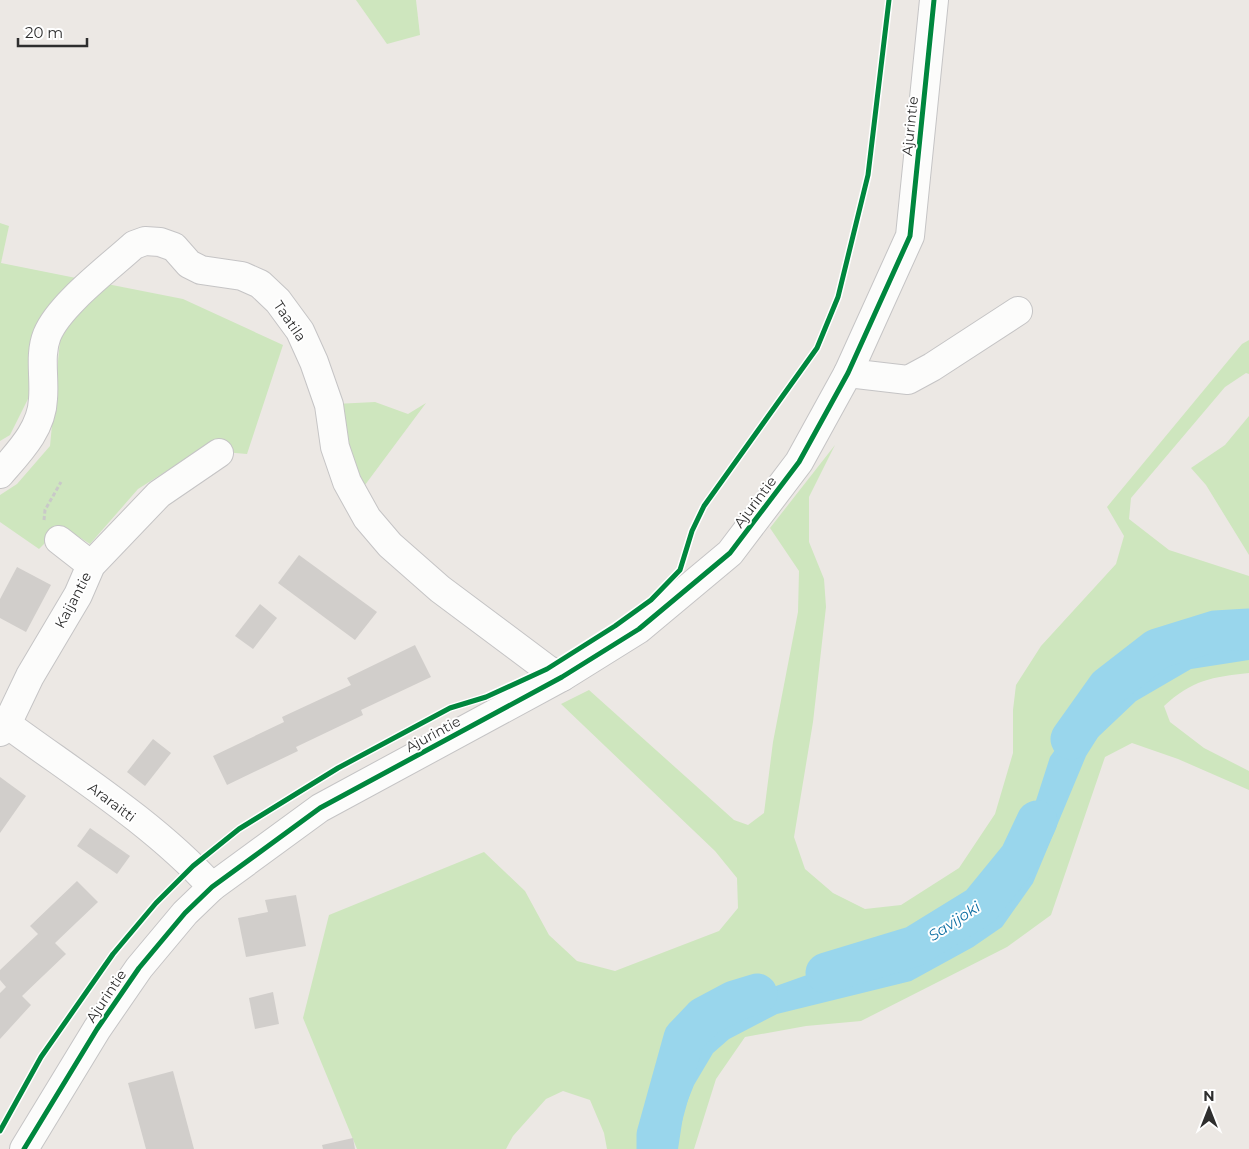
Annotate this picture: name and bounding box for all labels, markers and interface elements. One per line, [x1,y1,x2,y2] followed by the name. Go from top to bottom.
[18,15,86,47] scale bar
[25,23,63,42] text: 20 m
[898,95,922,157] street label: Ajurintie
[270,297,310,345] street label: Taatila
[730,473,780,531] street label: Ajurintie
[51,569,95,631] street label: Kaijantie
[402,712,464,756] street label: Ajurintie
[85,778,139,826] street label: Araraitti
[924,897,984,945] water label: Savijoki
[82,966,130,1026] street label: Ajurintie
[1184,1084,1234,1134] north arrow
[1203,1087,1215,1105] text: N

